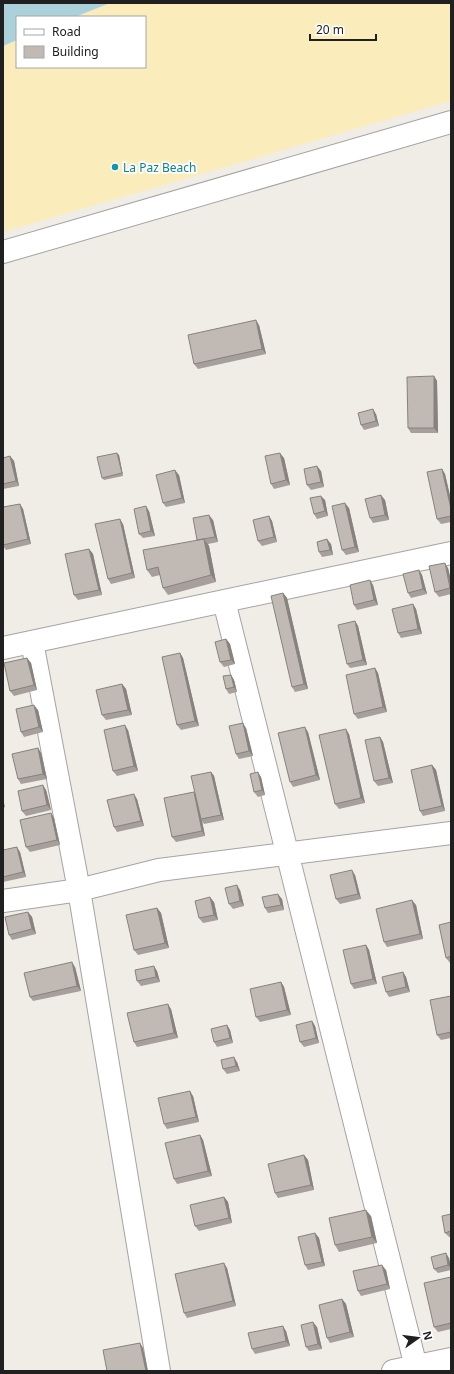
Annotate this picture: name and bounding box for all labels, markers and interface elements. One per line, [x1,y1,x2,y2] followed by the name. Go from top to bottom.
[16,16,146,68] legend
[310,16,376,42] scale bar
[316,21,344,38] text: 20 m
[52,23,81,40] text: Road
[52,43,99,60] text: Building
[123,159,196,176] place label: La Paz Beach
[110,162,120,172] marker: La Paz Beach
[398,1318,438,1358] north arrow
[420,1329,437,1342] text: N

